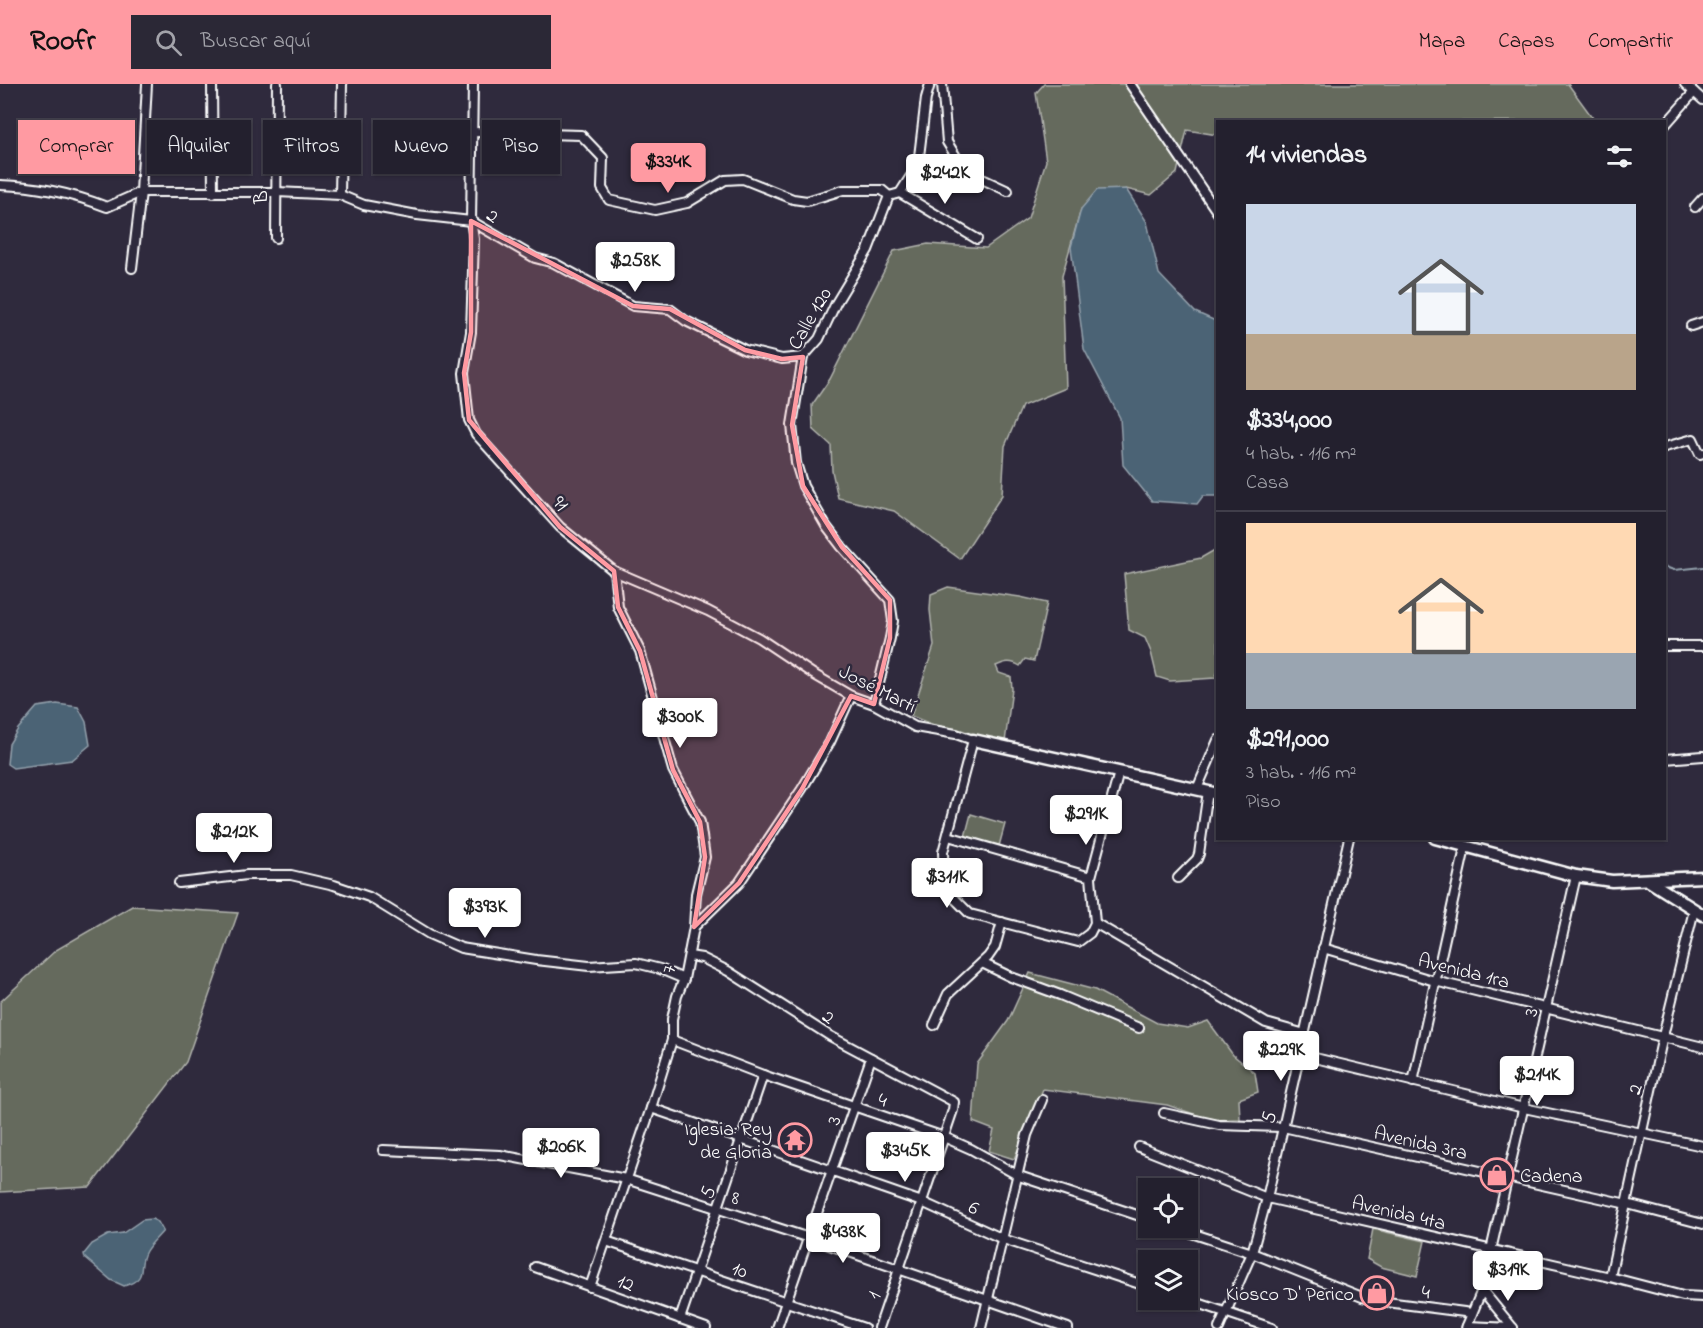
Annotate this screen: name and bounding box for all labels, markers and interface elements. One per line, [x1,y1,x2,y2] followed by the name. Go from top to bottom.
[131,15,551,69] search box
[30,22,95,63] text: Roofr
[152,26,185,59] icon: search
[200,26,310,58] text: Buscar aquí
[1418,27,1465,57] text: Mapa
[1498,27,1555,57] text: Capas
[1588,27,1673,57] text: Compartir
[18,120,135,174] chip: Comprar
[147,120,251,174] chip: Alquilar
[263,120,361,174] chip: Filtros
[373,120,470,174] chip: Nuevo
[482,120,560,174] chip: Piso
[1246,137,1367,175] text: 14 viviendas
[1603,140,1636,173] icon: filters
[626,143,710,194] pin: $334K
[645,148,691,177] text: $334K
[903,154,987,205] pin: $242K
[920,159,970,188] text: $242K
[248,190,277,205] street label: B
[480,202,503,232] street label: 2
[593,242,677,293] pin: $258K
[1387,243,1495,351] icon: home
[610,247,660,276] text: $258K
[782,283,841,356] street label: Calle 120
[1246,402,1332,440] text: $334,000
[1246,440,1356,469] text: 4 hab. · 116 m²
[1246,469,1289,498] text: Casa
[544,490,574,519] street label: 91
[1387,562,1495,670] icon: home
[833,658,921,722] street label: José Martí
[638,698,722,749] pin: $300K
[656,703,704,732] text: $300K
[1246,721,1329,759] text: $291,000
[1246,759,1356,788] text: 3 hab. · 116 m²
[1246,788,1281,817] text: Piso
[1044,795,1128,846] pin: $291K
[1064,800,1108,829] text: $291K
[192,813,276,864] pin: $212K
[210,818,258,847] text: $212K
[905,858,989,909] pin: $311K
[926,863,968,892] text: $311K
[443,888,527,939] pin: $393K
[463,893,507,922] text: $393K
[1415,947,1512,998] street label: Avenida 1ra
[655,962,685,977] street label: 7
[816,1003,840,1033] street label: 2
[1517,1005,1547,1020] street label: 3
[1239,1031,1323,1082] pin: $229K
[1257,1036,1305,1065] text: $229K
[1495,1056,1579,1107] pin: $214K
[1514,1061,1560,1090] text: $214K
[1621,1081,1652,1098] street label: 2
[874,1086,891,1116] street label: 4
[1255,1109,1286,1126] street label: 5
[820,1112,850,1130] street label: 3
[684,1116,772,1168] place label: Iglesia: Rey de Gloria
[1371,1120,1470,1169] street label: Avenida 3ra
[777,1122,813,1158] temple icon: Iglesia: Rey de Gloria
[519,1128,603,1179] pin: $206K
[863,1132,947,1183] pin: $345K
[536,1133,586,1162] text: $206K
[880,1137,930,1166] text: $345K
[1479,1157,1515,1193] shop icon: Cadena
[1520,1163,1583,1192] place label: Cadena
[1138,1178,1198,1310] map controls
[1138,1178,1198,1238] button: locate
[694,1183,725,1203] street label: 5
[727,1184,743,1214] street label: 8
[1348,1190,1448,1239] street label: Avenida 4ta
[963,1194,983,1224] street label: 6
[801,1213,885,1264] pin: $438K
[820,1218,866,1247] text: $438K
[1138,1250,1198,1310] button: layers
[1466,1251,1550,1302] pin: $319K
[727,1255,751,1288] street label: 10
[1487,1256,1529,1285] text: $319K
[613,1268,638,1301] street label: 12
[1359,1275,1395,1311] shop icon: Kiosco D' Perico
[1420,1279,1432,1308] street label: 4
[1226,1281,1354,1310] place label: Kiosco D' Perico
[861,1288,890,1303] street label: 1

